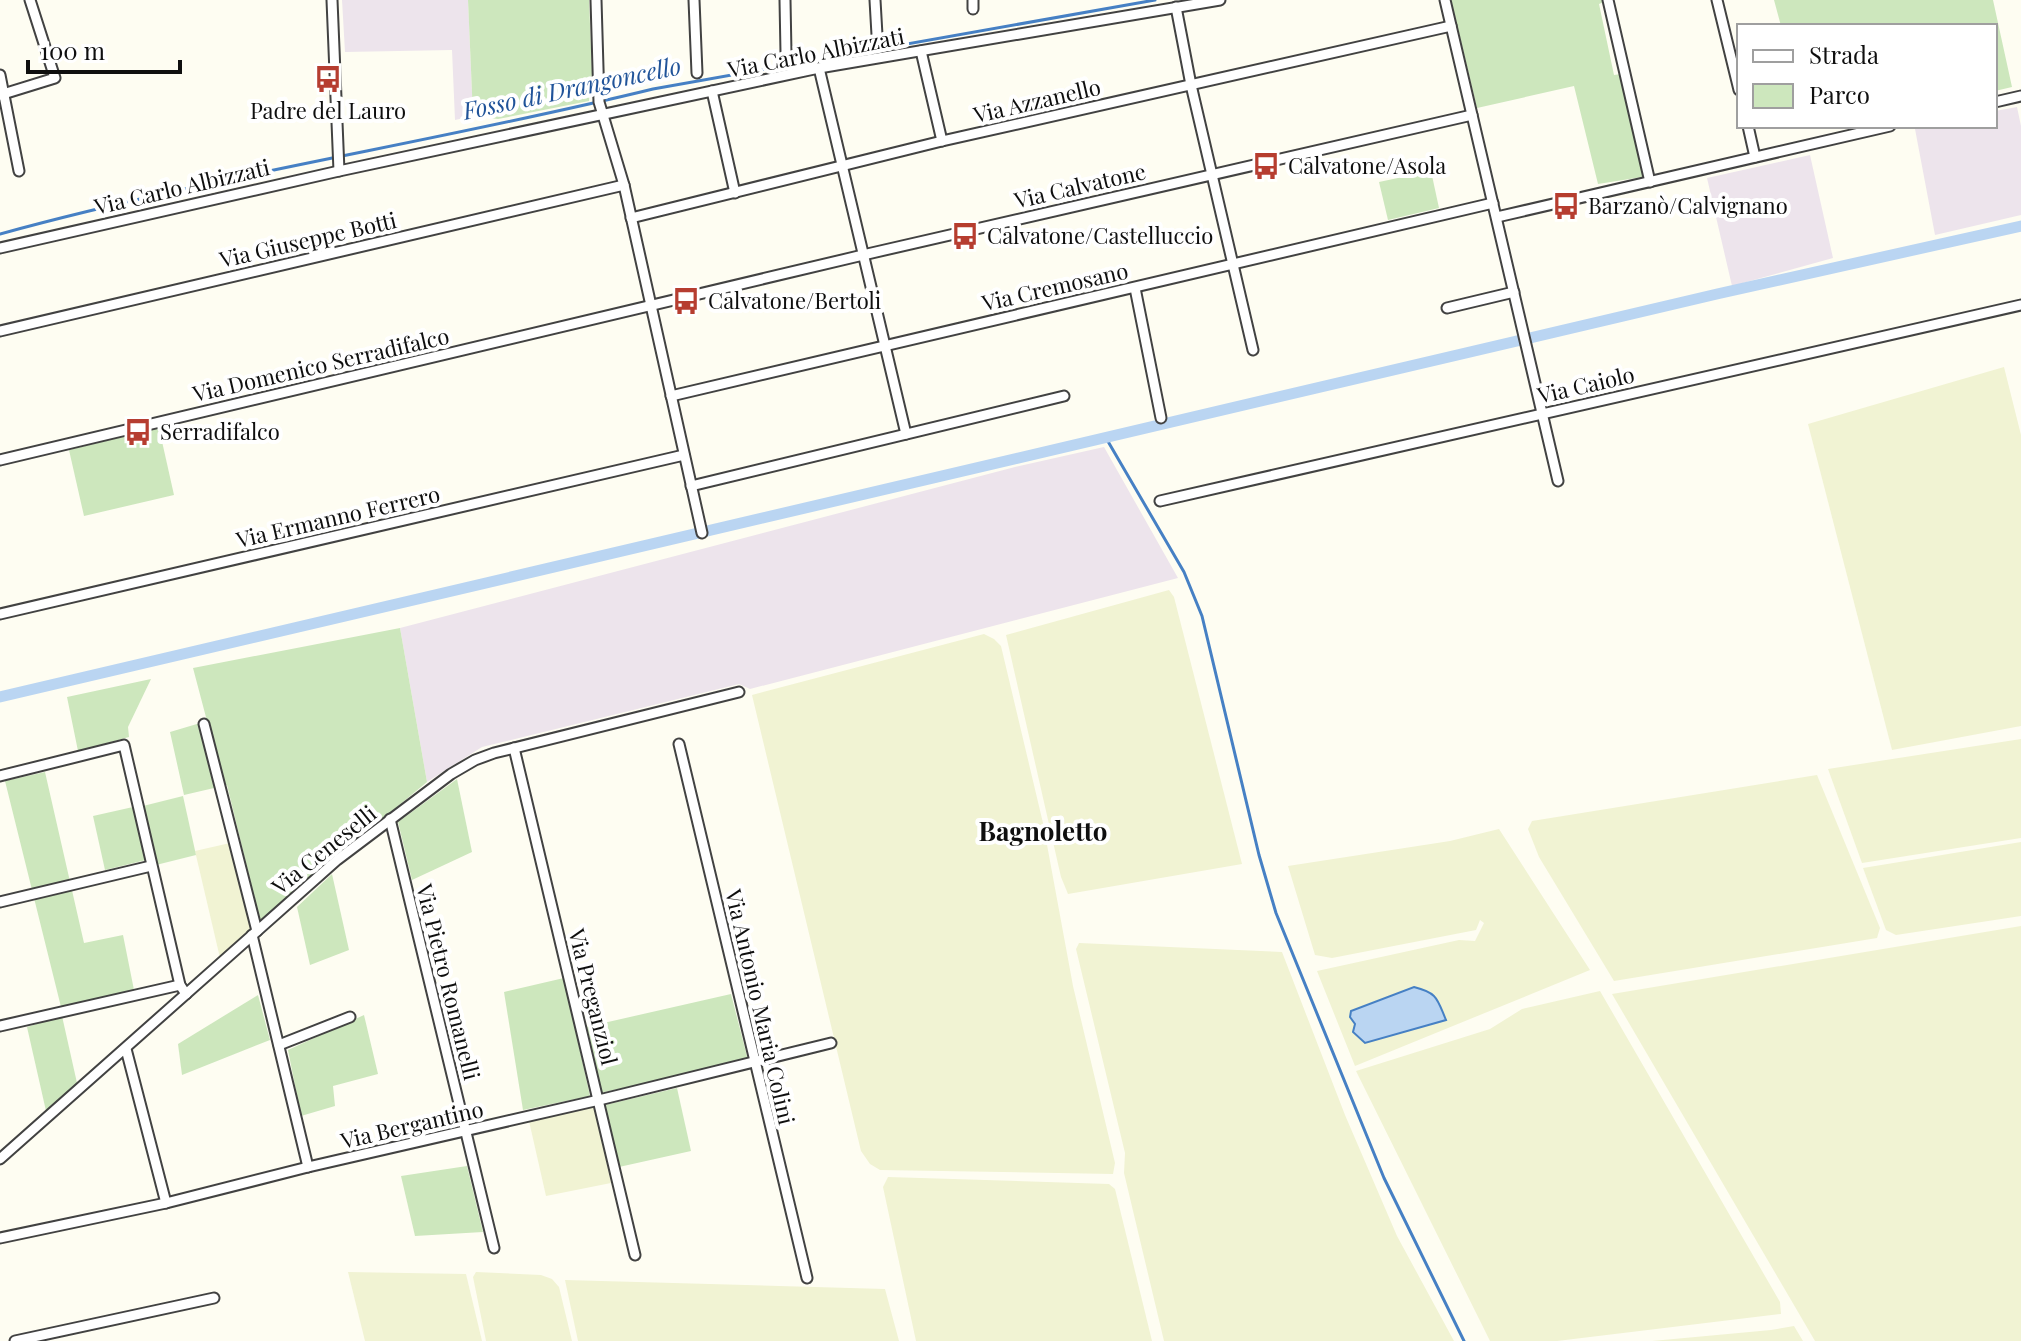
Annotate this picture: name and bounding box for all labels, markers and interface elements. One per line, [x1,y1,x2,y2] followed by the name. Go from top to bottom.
[724,20,907,84] street label: Via Carlo Albizzati
[28,24,180,74] scale bar
[1737,24,1997,128] legend
[40,34,105,66] text: 100 m
[1809,38,1879,70] text: Strada
[459,48,684,126] water label: Fosso di Drangoncello
[313,64,343,94] bus stop icon: Padre del Lauro
[969,71,1103,129] street label: Via Azzanello
[1809,78,1870,110] text: Parco
[250,95,406,125] place label: Padre del Lauro
[1288,150,1446,180] place label: Calvatone/Asola
[90,151,272,221] street label: Via Carlo Albizzati
[1251,151,1281,181] bus stop icon: Calvatone/Asola
[1010,155,1148,215] street label: Via Calvatone
[1588,190,1788,220] place label: Barzanò/Calvignano
[1551,191,1581,221] bus stop icon: Barzanò/Calvignano
[215,204,399,274] street label: Via Giuseppe Botti
[987,220,1213,250] place label: Calvatone/Castelluccio
[950,221,980,251] bus stop icon: Calvatone/Castelluccio
[978,255,1131,318] street label: Via Cremosano
[708,285,881,315] place label: Calvatone/Bertoli
[671,286,701,316] bus stop icon: Calvatone/Bertoli
[189,320,452,408] street label: Via Domenico Serradifalco
[1533,358,1637,410] street label: Via Caiolo
[160,416,280,446] place label: Serradifalco
[123,417,153,447] bus stop icon: Serradifalco
[232,478,443,554] street label: Via Ermanno Ferrero
[264,798,382,901] street label: Via Ceneselli
[979,813,1107,848] district label: Bagnoletto
[410,880,488,1083] street label: Via Pietro Romanelli
[719,885,803,1127] street label: Via Antonio Maria Colini
[562,924,625,1068] street label: Via Preganziol
[337,1093,486,1155] street label: Via Bergantino

